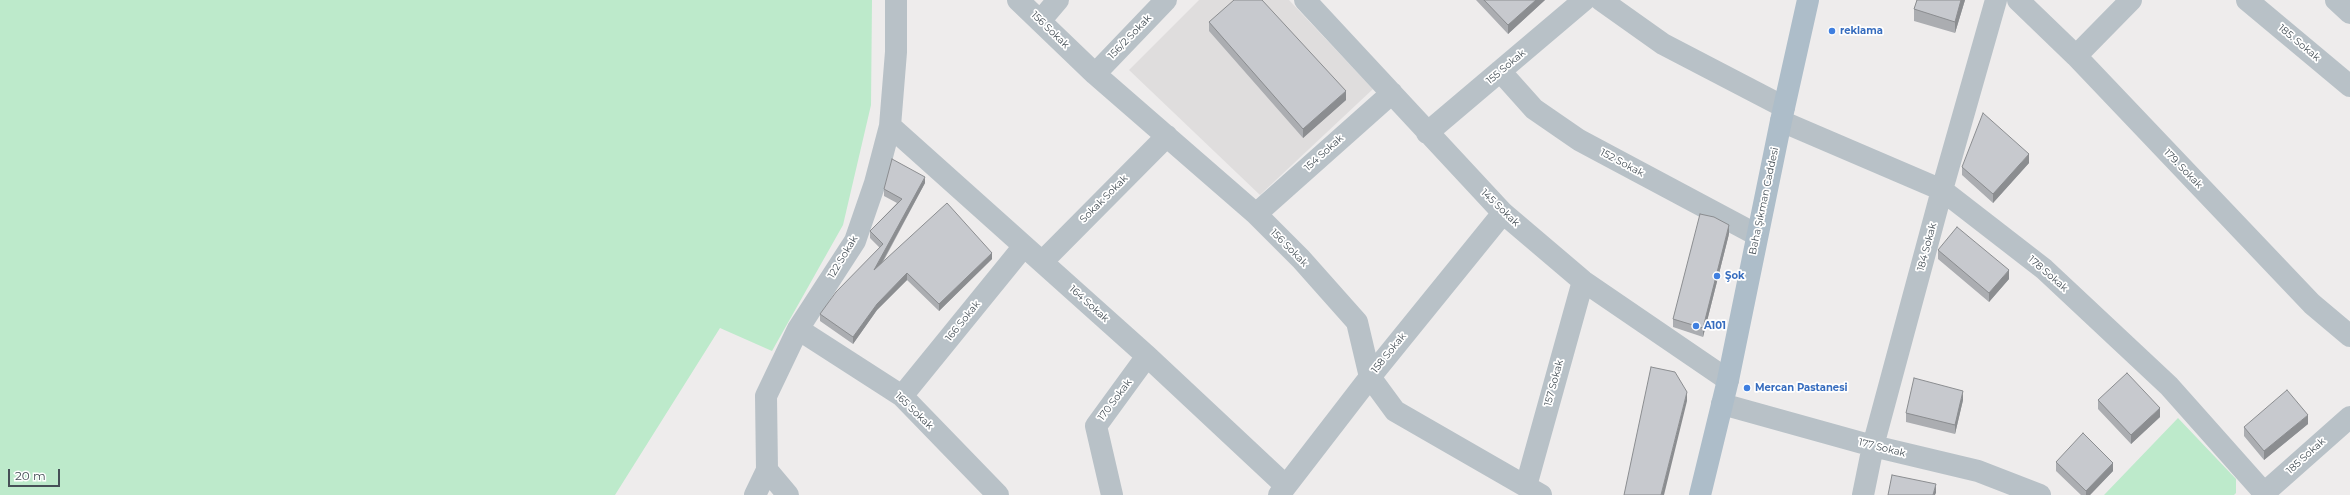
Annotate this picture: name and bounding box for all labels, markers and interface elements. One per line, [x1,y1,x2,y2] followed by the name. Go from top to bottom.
[1029,9,1071,51] street label: 156 Sokak
[1106,12,1154,62] street label: 156/2 Sokak
[2276,22,2322,64] street label: 185. Sokak
[1840,25,1883,37] place label: reklama
[1827,26,1837,36] marker: reklama
[1484,47,1528,87] street label: 155 Sokak
[1302,132,1346,174] street label: 154 Sokak
[1747,146,1781,256] street label: Baha Şıkman Caddesi
[1598,147,1646,179] street label: 152 Sokak
[2161,147,2205,191] street label: 179. Sokak
[1077,172,1131,226] street label: Sokak Sokak
[1478,187,1522,229] street label: 145 Sokak
[1915,222,1939,272] street label: 184 Sokak
[1268,227,1310,269] street label: 156 Sokak
[826,233,860,281] street label: 122 Sokak
[2026,254,2070,294] street label: 178 Sokak
[1725,270,1744,282] place label: Şok
[1712,271,1722,281] marker: Şok
[1067,283,1111,325] street label: 164 Sokak
[943,298,983,344] street label: 166 Sokak
[1704,320,1726,332] place label: A101
[1691,321,1701,331] marker: A101
[1369,330,1409,376] street label: 158 Sokak
[1542,358,1566,408] street label: 157 Sokak
[1096,377,1134,423] street label: 170 Sokak
[1755,382,1847,394] place label: Mercan Pastanesi
[1742,383,1752,393] marker: Mercan Pastanesi
[893,390,935,432] street label: 165 Sokak
[2284,435,2328,477] street label: 185 Sokak
[1857,436,1907,460] street label: 177 Sokak
[10,461,62,487] scale bar
[15,468,46,483] text: 20 m

